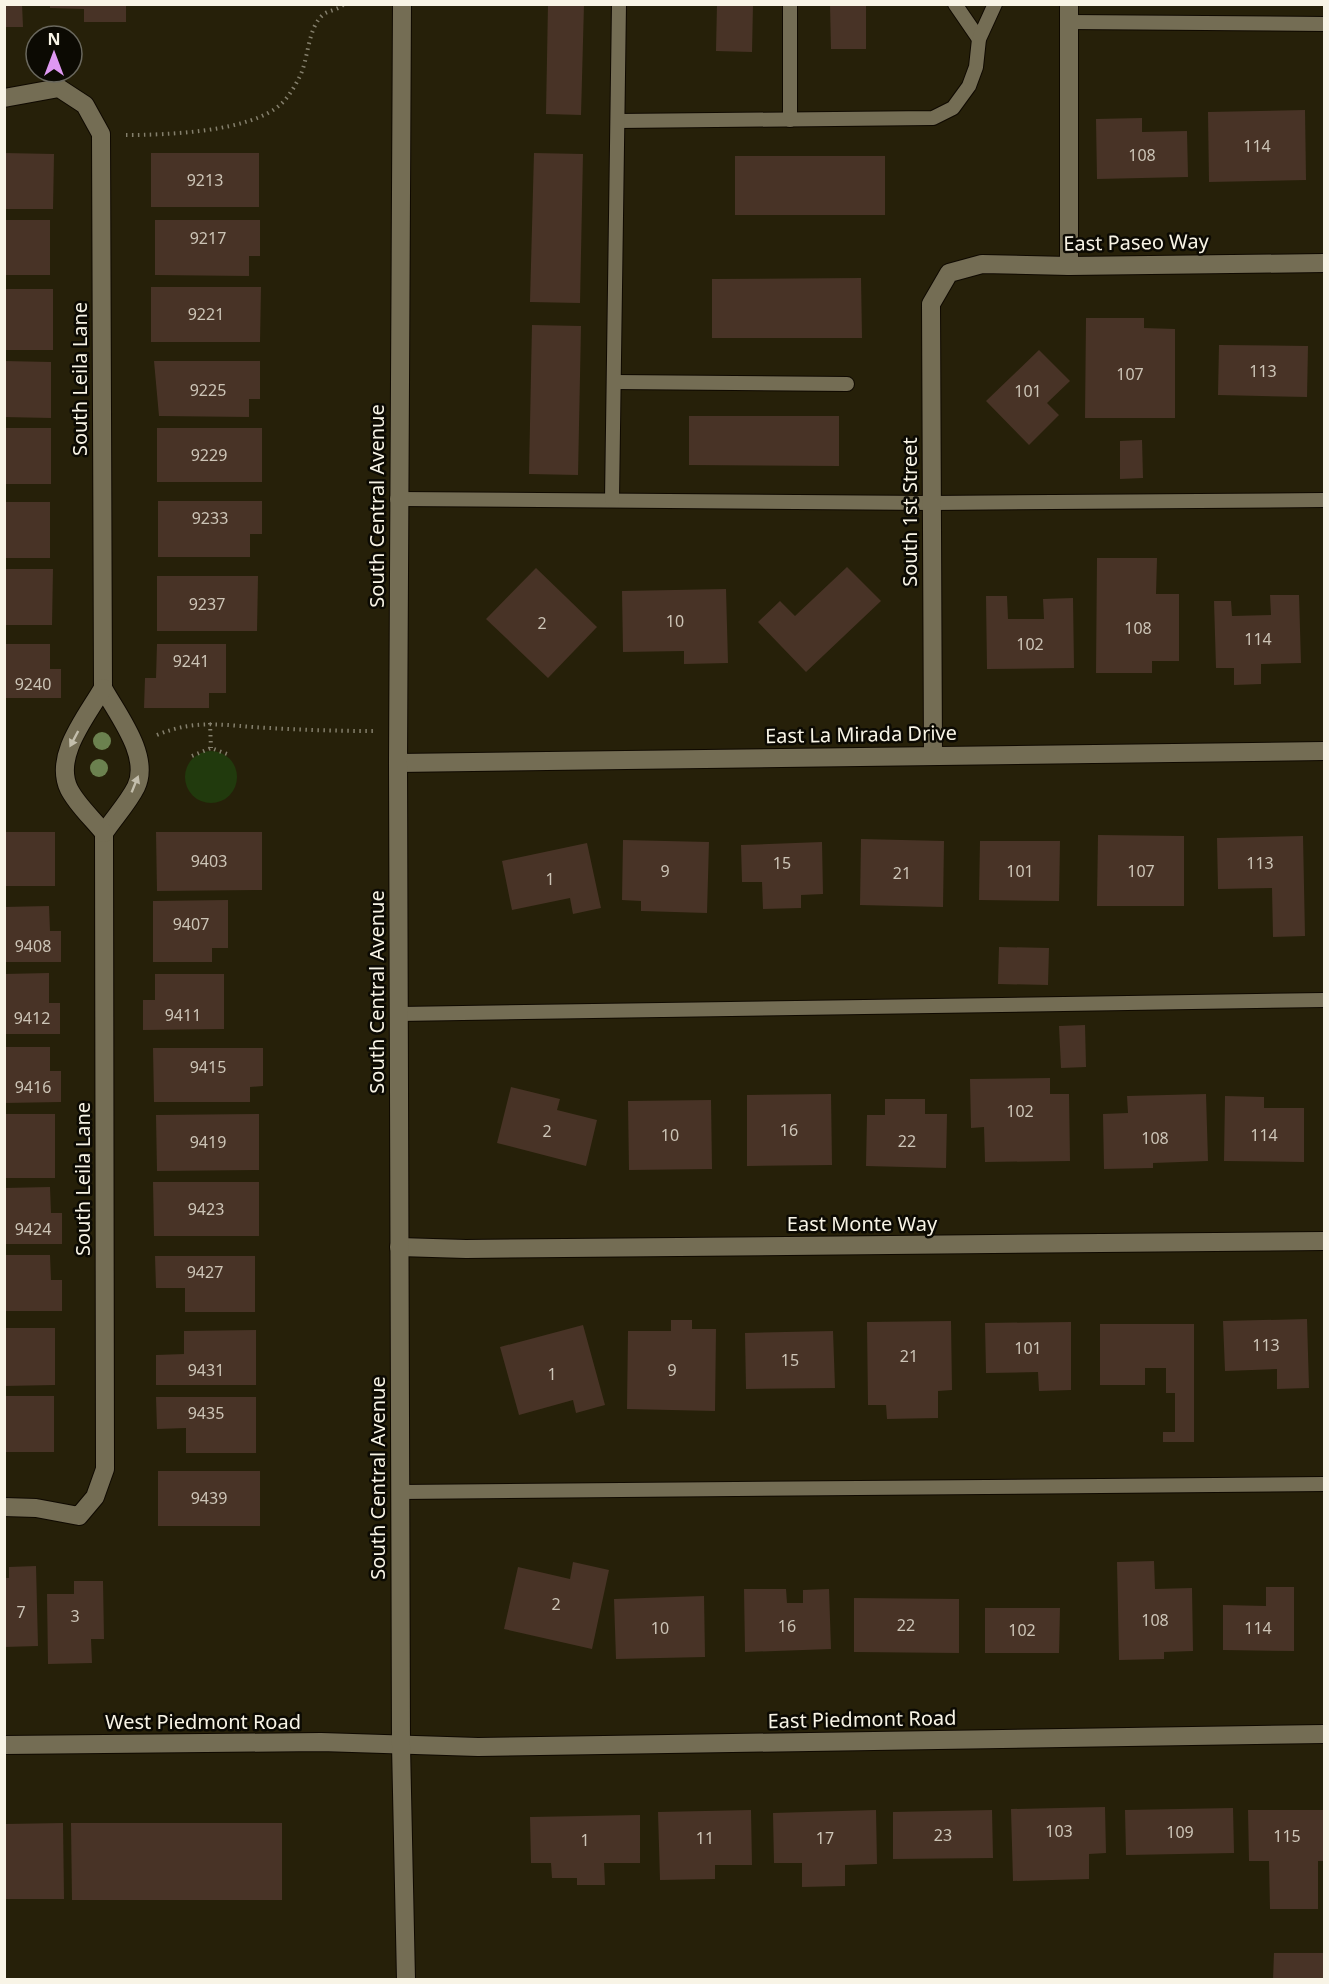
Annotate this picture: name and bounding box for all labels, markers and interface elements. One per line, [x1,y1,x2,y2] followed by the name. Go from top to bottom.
[24,24,84,84] north arrow
[47,28,61,50] text: N
[1243,135,1271,157] house number: 114
[1128,144,1156,166] house number: 108
[187,169,223,191] house number: 9213
[190,227,226,249] house number: 9217
[1063,227,1210,257] street label: East Paseo Way
[66,302,93,456] street label: South Leila Lane
[188,303,224,325] house number: 9221
[1249,360,1277,382] house number: 113
[1116,363,1144,385] house number: 107
[190,379,226,401] house number: 9225
[1014,380,1042,402] house number: 101
[363,404,390,608] street label: South Central Avenue
[896,437,923,587] street label: South 1st Street
[191,444,227,466] house number: 9229
[192,507,228,529] house number: 9233
[189,593,225,615] house number: 9237
[666,610,684,632] house number: 10
[537,612,547,634] house number: 2
[1124,617,1152,639] house number: 108
[1244,628,1272,650] house number: 114
[1016,633,1044,655] house number: 102
[173,650,209,672] house number: 9241
[15,673,51,695] house number: 9240
[765,719,957,749] street label: East La Mirada Drive
[69,731,79,748] one-way arrow
[130,775,140,793] one-way arrow
[191,850,227,872] house number: 9403
[773,852,791,874] house number: 15
[1246,852,1274,874] house number: 113
[660,860,670,882] house number: 9
[1006,860,1034,882] house number: 101
[1127,860,1155,882] house number: 107
[893,862,911,884] house number: 21
[545,868,555,890] house number: 1
[363,890,390,1094] street label: South Central Avenue
[173,913,209,935] house number: 9407
[15,935,51,957] house number: 9408
[165,1004,201,1026] house number: 9411
[14,1007,50,1029] house number: 9412
[190,1056,226,1078] house number: 9415
[15,1076,51,1098] house number: 9416
[1006,1100,1034,1122] house number: 102
[69,1102,96,1256] street label: South Leila Lane
[780,1119,798,1141] house number: 16
[542,1120,552,1142] house number: 2
[661,1124,679,1146] house number: 10
[1250,1124,1278,1146] house number: 114
[1141,1127,1169,1149] house number: 108
[898,1130,916,1152] house number: 22
[190,1131,226,1153] house number: 9419
[188,1198,224,1220] house number: 9423
[787,1210,938,1237] street label: East Monte Way
[15,1218,51,1240] house number: 9424
[187,1261,223,1283] house number: 9427
[1252,1334,1280,1356] house number: 113
[1014,1337,1042,1359] house number: 101
[900,1345,918,1367] house number: 21
[781,1349,799,1371] house number: 15
[188,1359,224,1381] house number: 9431
[667,1359,677,1381] house number: 9
[547,1363,557,1385] house number: 1
[364,1376,391,1580] street label: South Central Avenue
[188,1402,224,1424] house number: 9435
[191,1487,227,1509] house number: 9439
[551,1593,561,1615] house number: 2
[16,1601,26,1623] house number: 7
[70,1605,80,1627] house number: 3
[1141,1609,1169,1631] house number: 108
[897,1614,915,1636] house number: 22
[778,1615,796,1637] house number: 16
[651,1617,669,1639] house number: 10
[1244,1617,1272,1639] house number: 114
[1008,1619,1036,1641] house number: 102
[767,1704,957,1734] street label: East Piedmont Road
[105,1708,301,1735] street label: West Piedmont Road
[1045,1820,1073,1842] house number: 103
[1166,1821,1194,1843] house number: 109
[934,1824,952,1846] house number: 23
[1273,1825,1301,1847] house number: 115
[696,1827,714,1849] house number: 11
[816,1827,834,1849] house number: 17
[580,1829,590,1851] house number: 1

